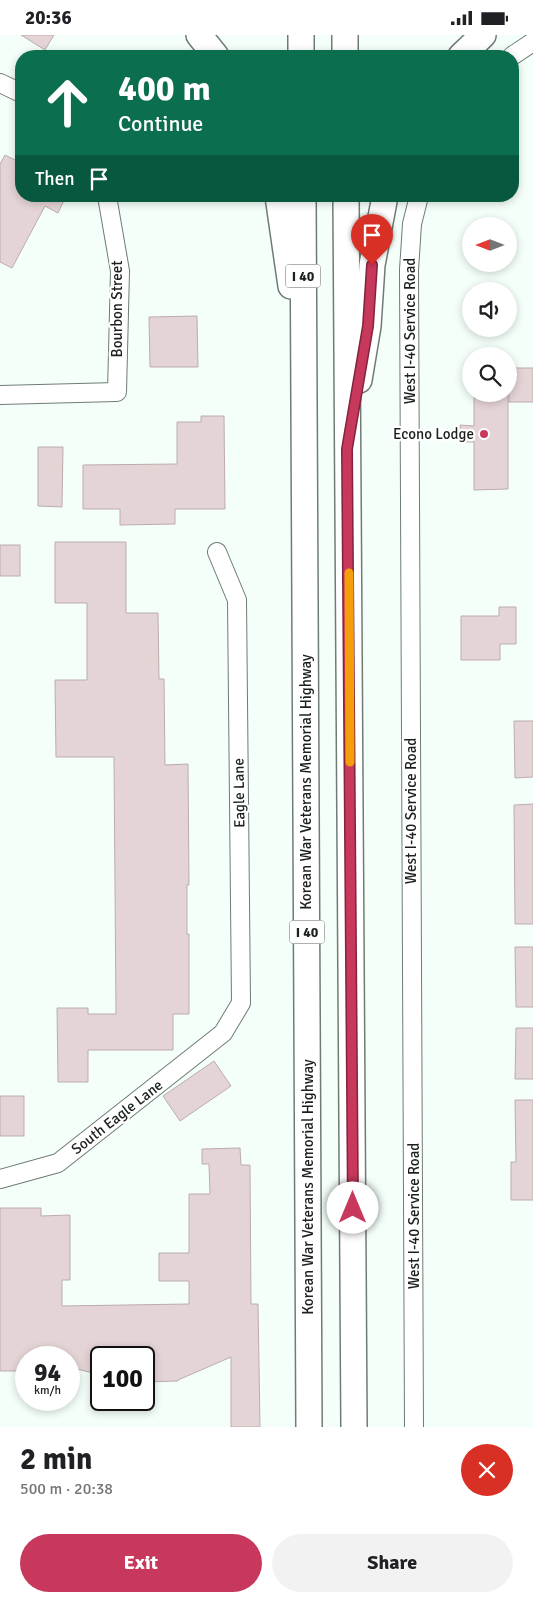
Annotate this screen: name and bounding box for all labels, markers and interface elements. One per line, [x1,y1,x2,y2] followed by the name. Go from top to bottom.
[25,6,72,30] text: 20:36
[118,67,211,110] text: 400 m
[35,70,100,135] icon: ahead
[118,110,203,137] text: Continue
[85,165,113,193] icon: arrive
[35,167,75,191] text: Then
[351,214,393,265] pin
[462,217,518,273] north arrow
[462,217,517,402] map controls
[358,221,386,249] icon: arrive
[401,258,419,404] street label: West I-40 Service Road
[108,261,126,357] street label: Bourbon Street
[286,265,320,287] road number: I 40
[462,282,517,337] button: sound
[462,347,517,402] button: search
[393,425,474,443] place label: Econo Lodge
[478,428,490,440] marker: Econo Lodge
[297,654,315,910] street label: Korean War Veterans Memorial Highway
[402,738,420,884] street label: West I-40 Service Road
[229,758,249,828] street label: Eagle Lane
[290,921,324,944] road number: I 40
[299,1059,317,1315] street label: Korean War Veterans Memorial Highway
[68,1076,166,1158] street label: South Eagle Lane
[405,1143,423,1289] street label: West I-40 Service Road
[326,1181,378,1233] position arrow
[90,1346,155,1411] speed limit sign: 100
[34,1357,61,1388] text: 94
[34,1383,61,1398] text: km/h
[20,1441,92,1478] text: 2 min
[461,1444,513,1496] button: close
[20,1479,113,1499] text: 500 m · 20:38
[20,1534,262,1592] button: Exit
[272,1534,513,1592] button: Share

